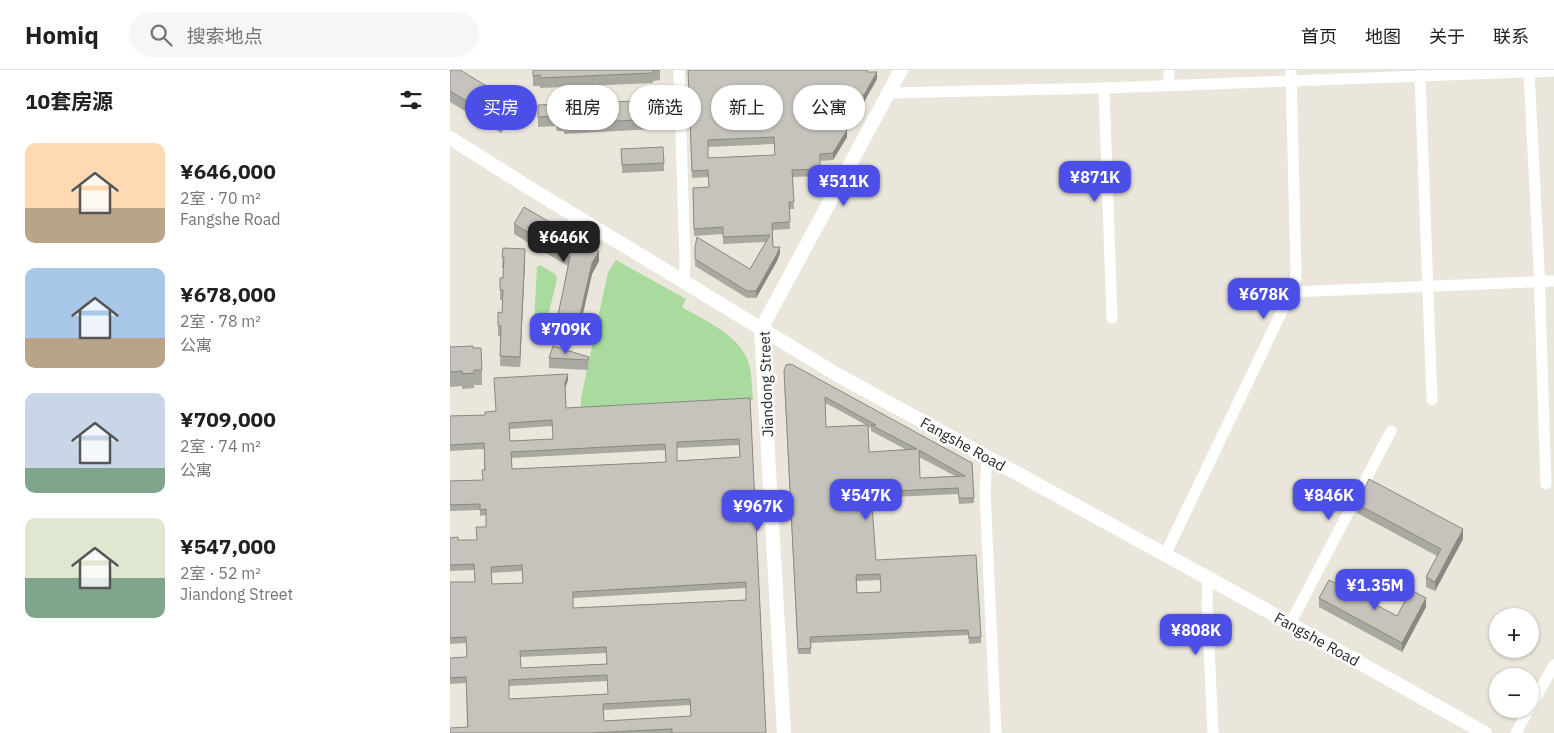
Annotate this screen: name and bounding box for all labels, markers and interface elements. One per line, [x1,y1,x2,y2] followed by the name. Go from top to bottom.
[129,12,479,57] search box
[25,19,99,51] text: Homiq
[147,21,175,49] icon: search
[187,24,263,48] text: 搜索地点
[1301,25,1337,48] text: 首页
[1365,25,1401,48] text: 地图
[1429,25,1465,48] text: 关于
[1493,25,1529,48] text: 联系
[465,85,537,130] chip: 买房
[547,85,619,130] chip: 租房
[629,85,701,130] chip: 筛选
[711,85,783,130] chip: 新上
[793,85,865,130] chip: 公寓
[397,86,425,114] icon: filters
[25,87,113,115] text: 10套房源
[180,157,276,185] text: ¥646,000
[1060,160,1130,203] pin: ¥871K
[65,163,125,223] icon: home
[809,164,879,207] pin: ¥511K
[1070,167,1120,187] text: ¥871K
[819,171,869,191] text: ¥511K
[180,188,261,208] text: 2室 · 70 m²
[180,209,281,229] text: Fangshe Road
[529,220,599,263] pin: ¥646K
[539,227,589,247] text: ¥646K
[1229,278,1299,320] pin: ¥678K
[180,280,276,308] text: ¥678,000
[1239,284,1289,304] text: ¥678K
[65,288,125,348] icon: home
[180,311,261,331] text: 2室 · 78 m²
[531,312,601,355] pin: ¥709K
[541,319,591,339] text: ¥709K
[755,331,777,437] street label: Jiandong Street
[180,335,212,355] text: 公寓
[180,405,276,433] text: ¥709,000
[65,413,125,473] icon: home
[917,413,1009,475] street label: Fangshe Road
[180,436,261,456] text: 2室 · 74 m²
[180,460,212,480] text: 公寓
[831,478,901,521] pin: ¥547K
[1294,478,1364,521] pin: ¥846K
[841,485,891,505] text: ¥547K
[1304,485,1354,505] text: ¥846K
[723,490,793,532] pin: ¥967K
[733,496,783,516] text: ¥967K
[180,532,276,560] text: ¥547,000
[65,538,125,598] icon: home
[180,563,261,583] text: 2室 · 52 m²
[1334,568,1416,611] pin: ¥1.35M
[1346,575,1404,595] text: ¥1.35M
[180,584,293,604] text: Jiandong Street
[1271,608,1363,670] street label: Fangshe Road
[1489,608,1539,718] map controls
[1489,608,1539,658] button: +
[1161,614,1231,656] pin: ¥808K
[1171,620,1221,640] text: ¥808K
[1489,668,1539,718] button: −

